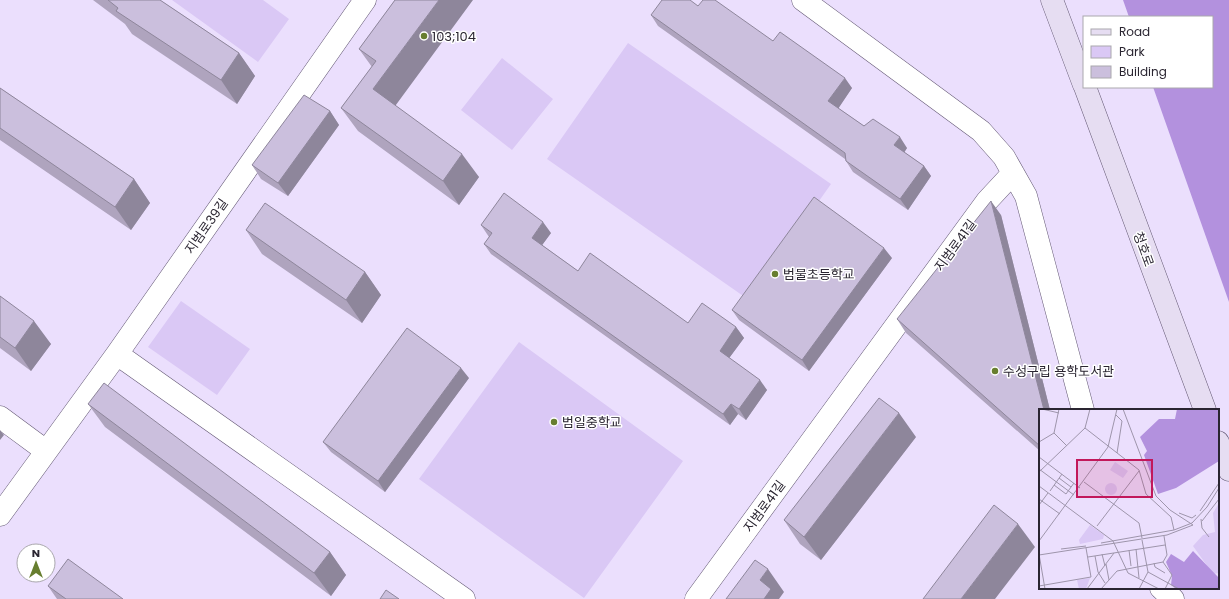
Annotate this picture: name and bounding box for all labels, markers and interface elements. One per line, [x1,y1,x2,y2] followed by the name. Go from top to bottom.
[1083,16,1213,88] legend
[1119,23,1150,40] text: Road
[432,27,476,46] place label: 103;104
[419,31,429,41] marker: 103;104
[1119,43,1146,60] text: Park
[1119,63,1167,80] text: Building
[180,195,232,258] street label: 지범로39길
[930,215,981,275] street label: 지범로41길
[1128,229,1159,269] street label: 청호로
[783,265,855,284] place label: 범물초등학교
[770,269,780,279] marker: 범물초등학교
[1003,362,1114,381] place label: 수성구립 용학도서관
[990,366,1000,376] marker: 수성구립 용학도서관
[1039,409,1219,589] inset map
[562,413,622,432] place label: 범일중학교
[549,417,559,427] marker: 범일중학교
[739,476,790,536] street label: 지범로41길
[16,543,56,583] north arrow
[32,545,40,561] text: N

